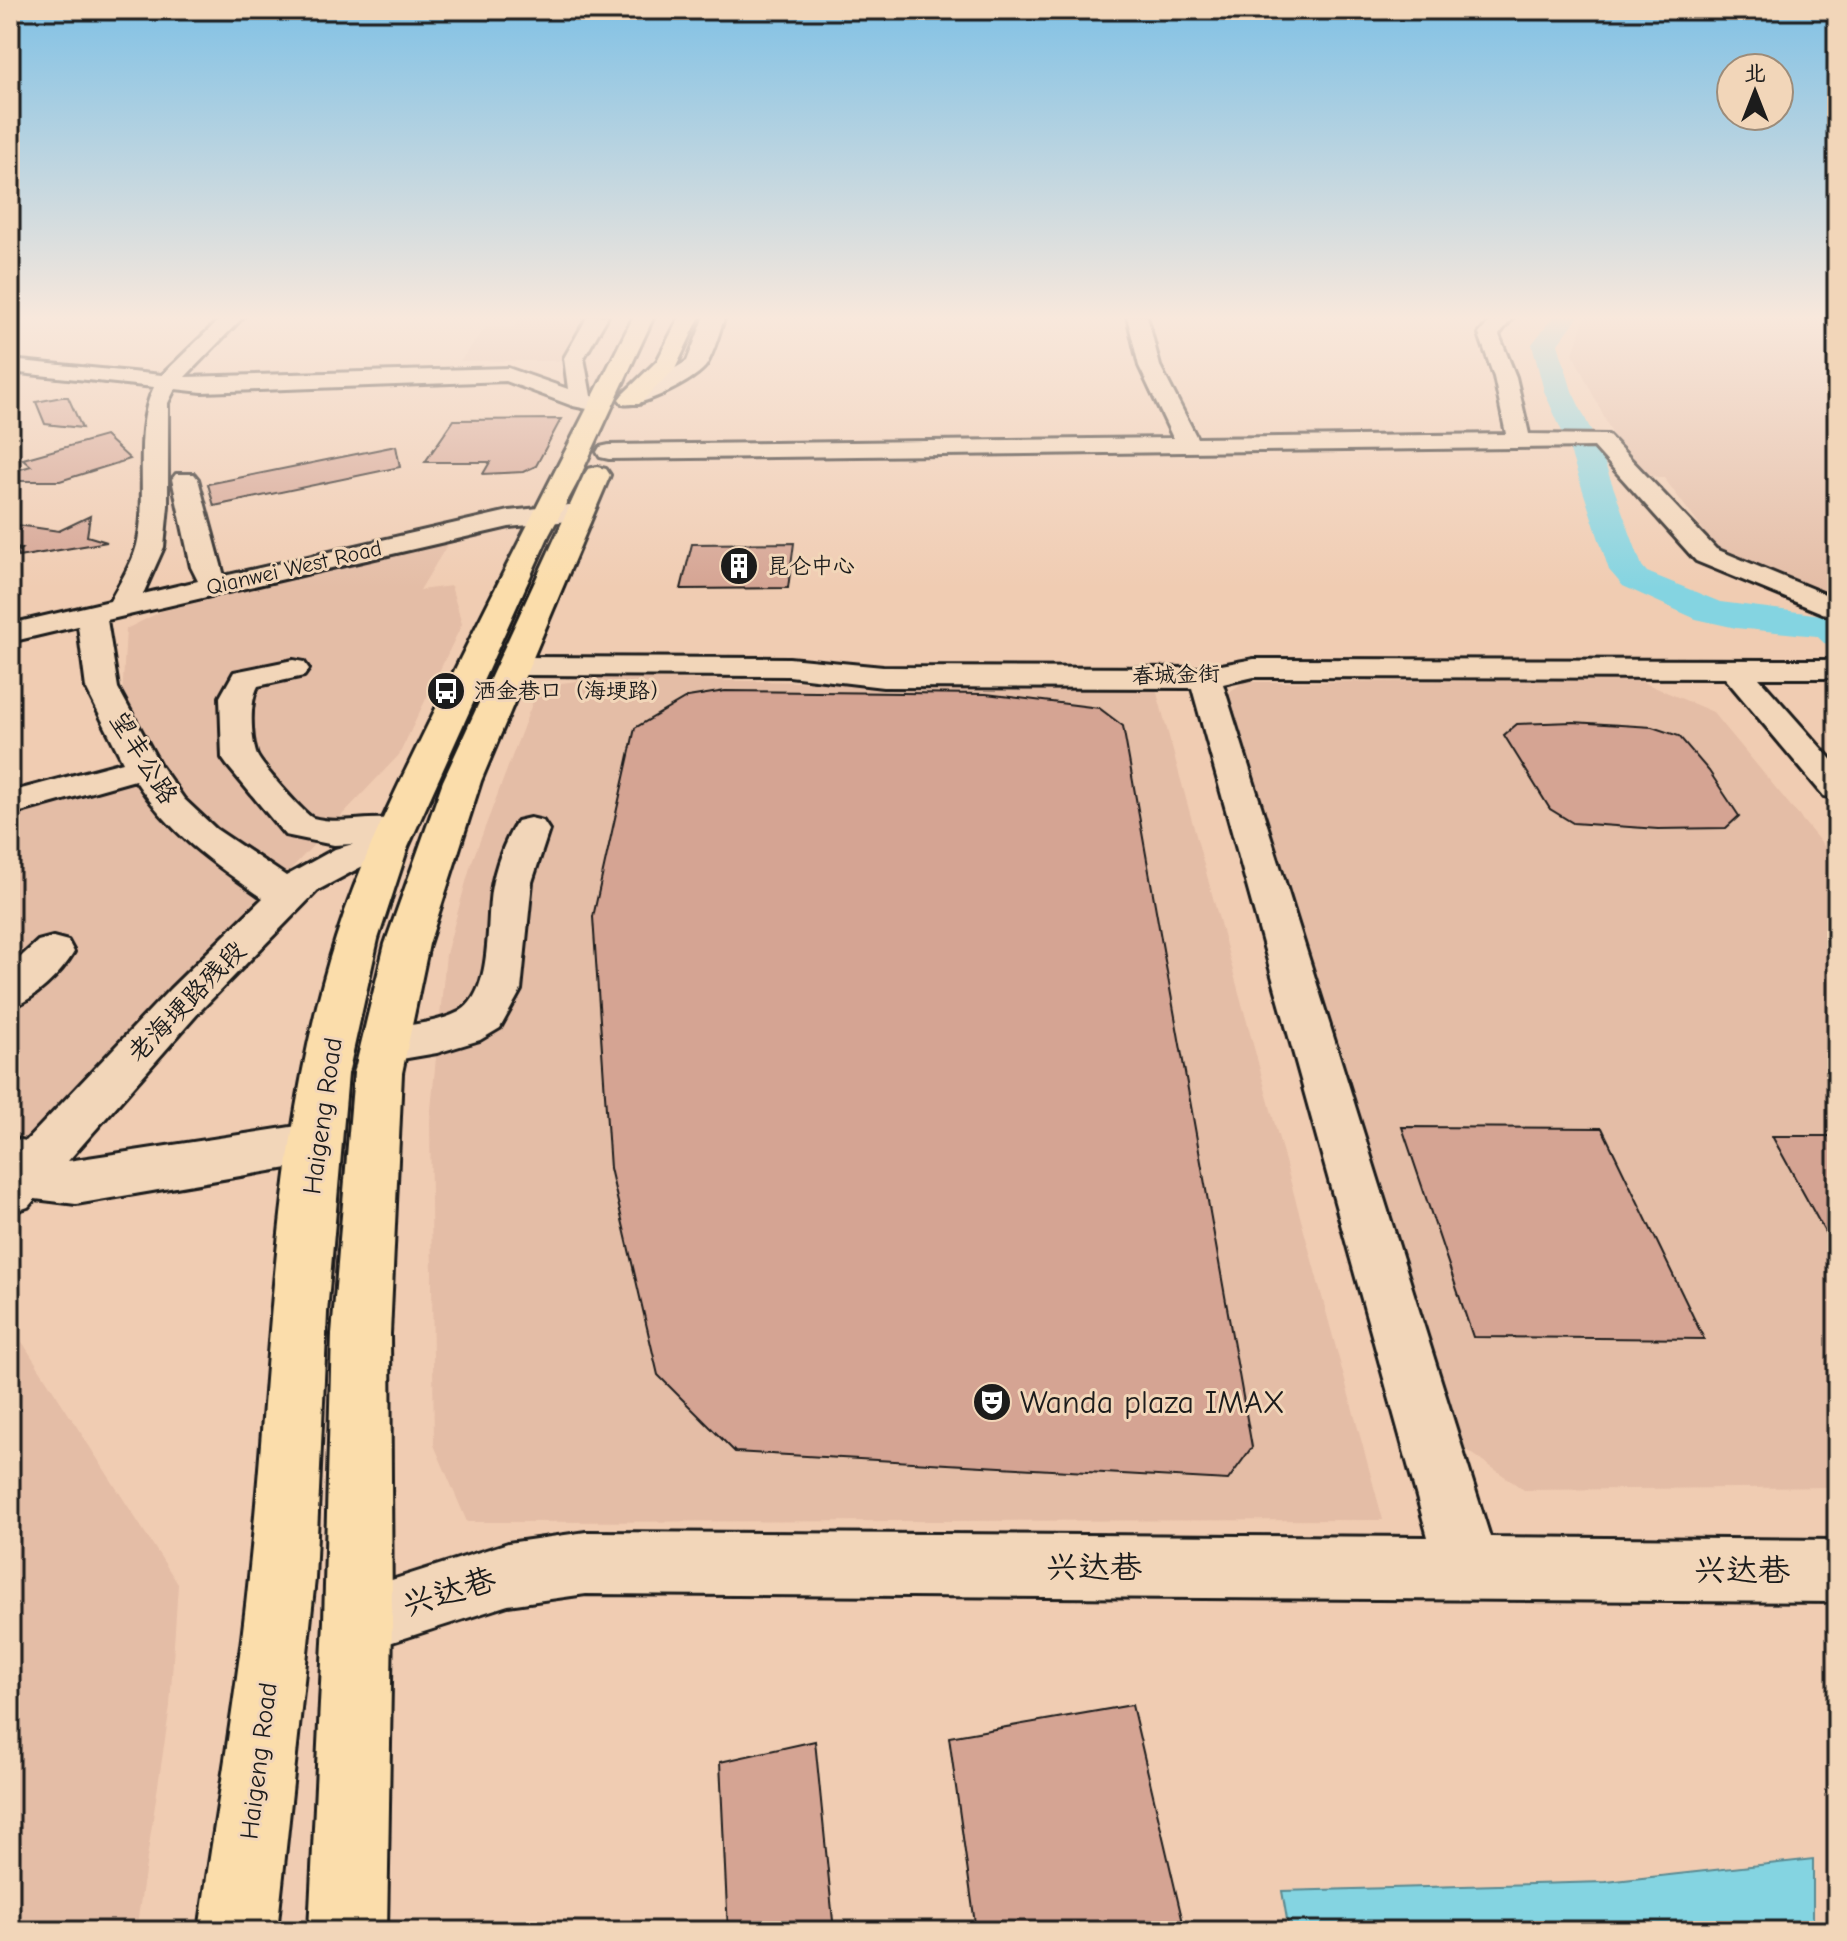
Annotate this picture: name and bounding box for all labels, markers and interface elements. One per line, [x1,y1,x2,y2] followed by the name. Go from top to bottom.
[1715,52,1795,132] north arrow
[1744,60,1766,86] text: 北
[204,535,384,601] street label: Qianwei West Road
[718,545,760,587] building icon: 昆仑中心
[767,553,855,579] place label: 昆仑中心
[1132,660,1220,690] street label: 春城金街
[425,670,467,712] bus stop icon: 洒金巷口（海埂路）
[474,678,672,704] place label: 洒金巷口（海埂路）
[103,706,183,810] street label: 望丰公路
[122,935,252,1069] street label: 老海埂路残段
[297,1036,349,1196] street label: Haigeng Road
[971,1381,1013,1423] theatre icon: Wanda plaza IMAX
[1020,1384,1285,1421] place label: Wanda plaza IMAX
[1046,1549,1142,1586] street label: 兴达巷
[1694,1552,1790,1589] street label: 兴达巷
[398,1560,500,1624] street label: 兴达巷
[234,1681,284,1841] street label: Haigeng Road

